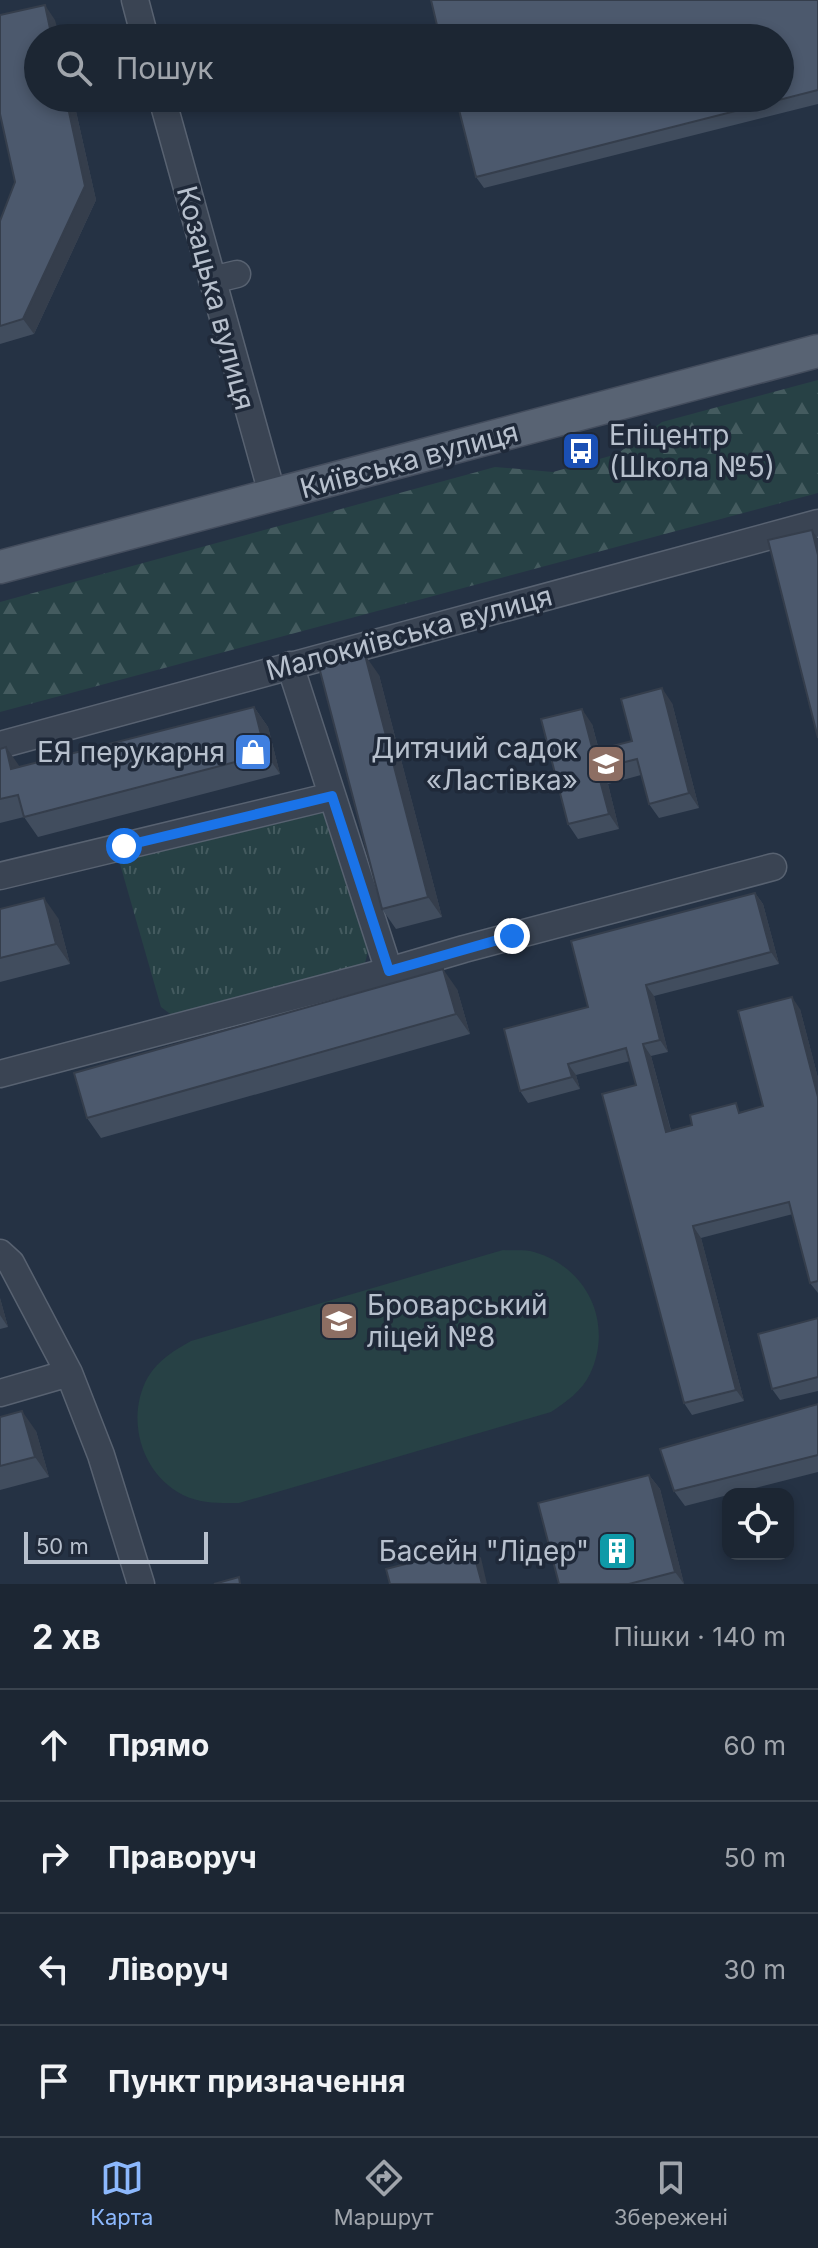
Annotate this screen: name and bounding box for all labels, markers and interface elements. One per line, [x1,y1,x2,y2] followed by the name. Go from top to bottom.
[24,24,794,112] search box
[52,46,96,90] icon: search
[116,50,214,86] text: Пошук
[170,182,262,414] street label: Козацька вулиця
[296,415,522,505] street label: Київська вулиця
[609,418,775,484] place label: Епіцентр (Школа №5)
[560,430,602,472] bus stop icon: Епіцентр (Школа №5)
[262,578,556,688] street label: Малокиївська вулиця
[232,731,274,773] shop icon: ЕЯ перукарня
[371,731,578,797] place label: Дитячий садок «Ластівка»
[37,735,225,769] place label: ЕЯ перукарня
[585,743,627,785] school or university icon: Дитячий садок «Ластівка»
[106,828,142,864] route start
[494,918,530,954] route end
[367,1288,548,1354] place label: Броварський ліцей №8
[318,1300,360,1342] school or university icon: Броварський ліцей №8
[722,1488,794,1560] map controls
[722,1488,794,1560] button: locate
[24,1528,208,1564] scale bar
[596,1530,638,1572] building icon: Басейн "Лідер"
[36,1533,89,1559] text: 50 m
[379,1534,589,1568] place label: Басейн "Лідер"
[32,1616,101,1657] text: 2 хв
[614,1621,786,1652] text: Пішки · 140 m
[32,1723,76,1767] icon: ahead
[108,1727,209,1763] text: Прямо
[723,1730,786,1761] text: 60 m
[32,1835,76,1879] icon: right
[108,1839,257,1875] text: Праворуч
[724,1842,786,1873] text: 50 m
[32,1947,76,1991] icon: left
[108,1951,228,1987] text: Ліворуч
[723,1954,786,1985] text: 30 m
[32,2059,76,2103] icon: arrive
[108,2063,406,2099] text: Пункт призначення
[90,2156,153,2230] tab: Карта
[334,2156,434,2230] tab: Маршрут
[614,2156,728,2230] tab: Збережені

